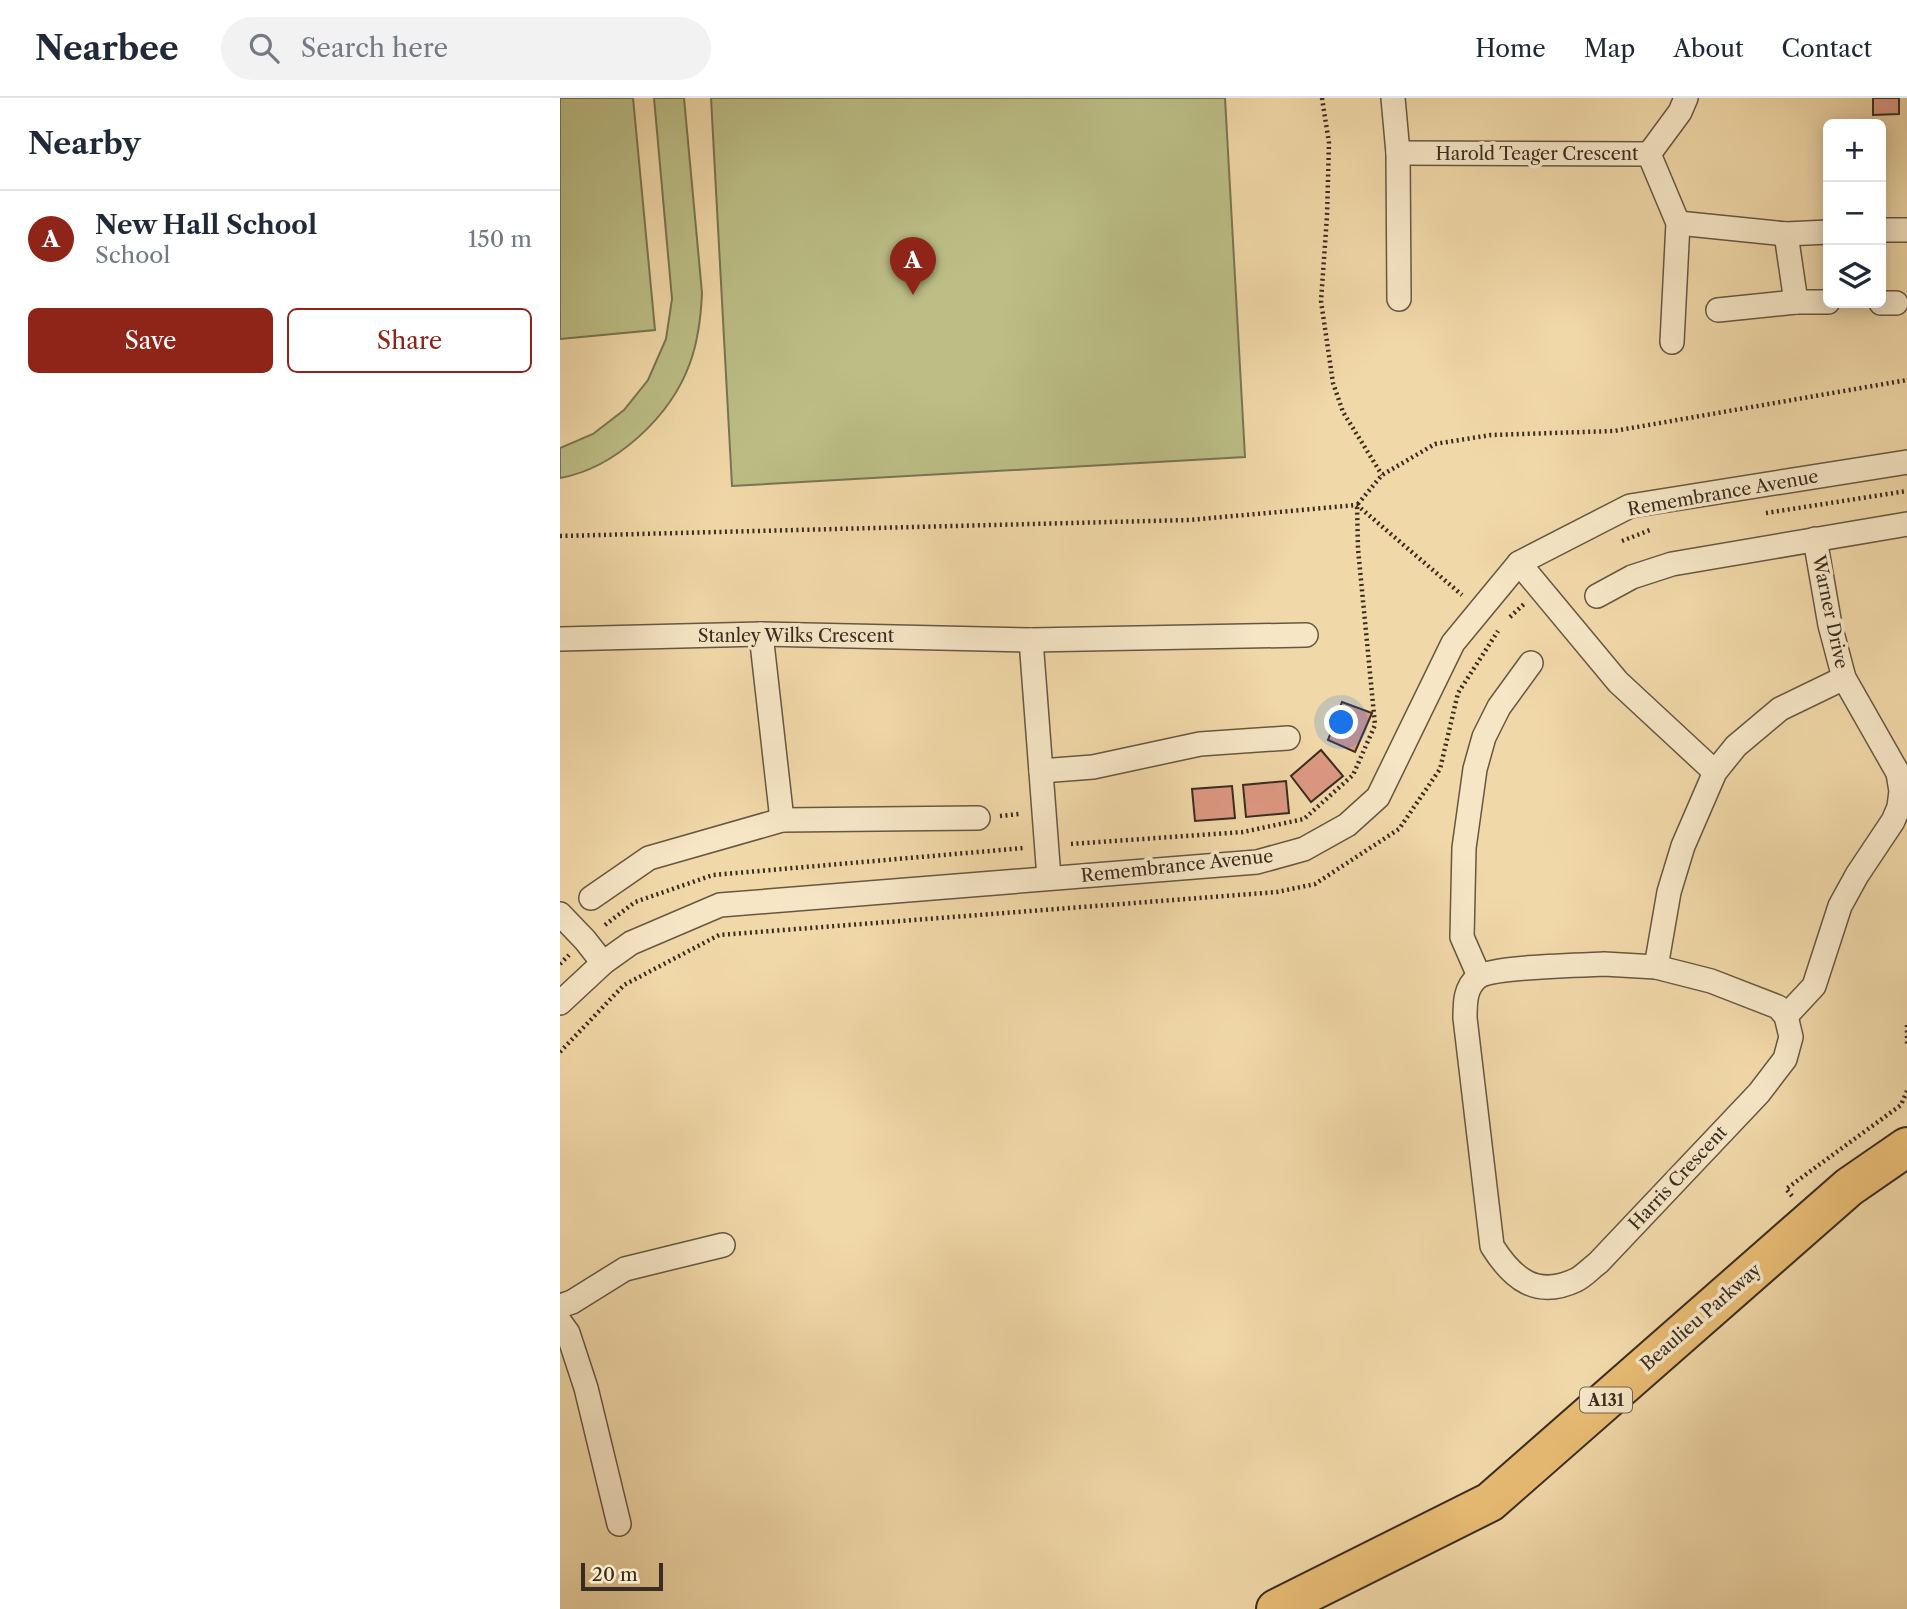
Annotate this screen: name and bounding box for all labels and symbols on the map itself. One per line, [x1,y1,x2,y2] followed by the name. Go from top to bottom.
[1436,143,1639,165] street label: Harold Teager Crescent
[890,237,936,295] pin: A
[1626,465,1820,521] street label: Remembrance Avenue
[1807,552,1853,671] street label: Warner Drive
[698,625,895,647] street label: Stanley Wilks Crescent
[1324,705,1358,739] your location
[1080,845,1274,887] street label: Remembrance Avenue
[1624,1121,1732,1235] street label: Harris Crescent
[1636,1258,1766,1375] street label: Beaulieu Parkway
[1580,1388,1632,1412] road number: A131
[581,1560,663,1592] scale bar

